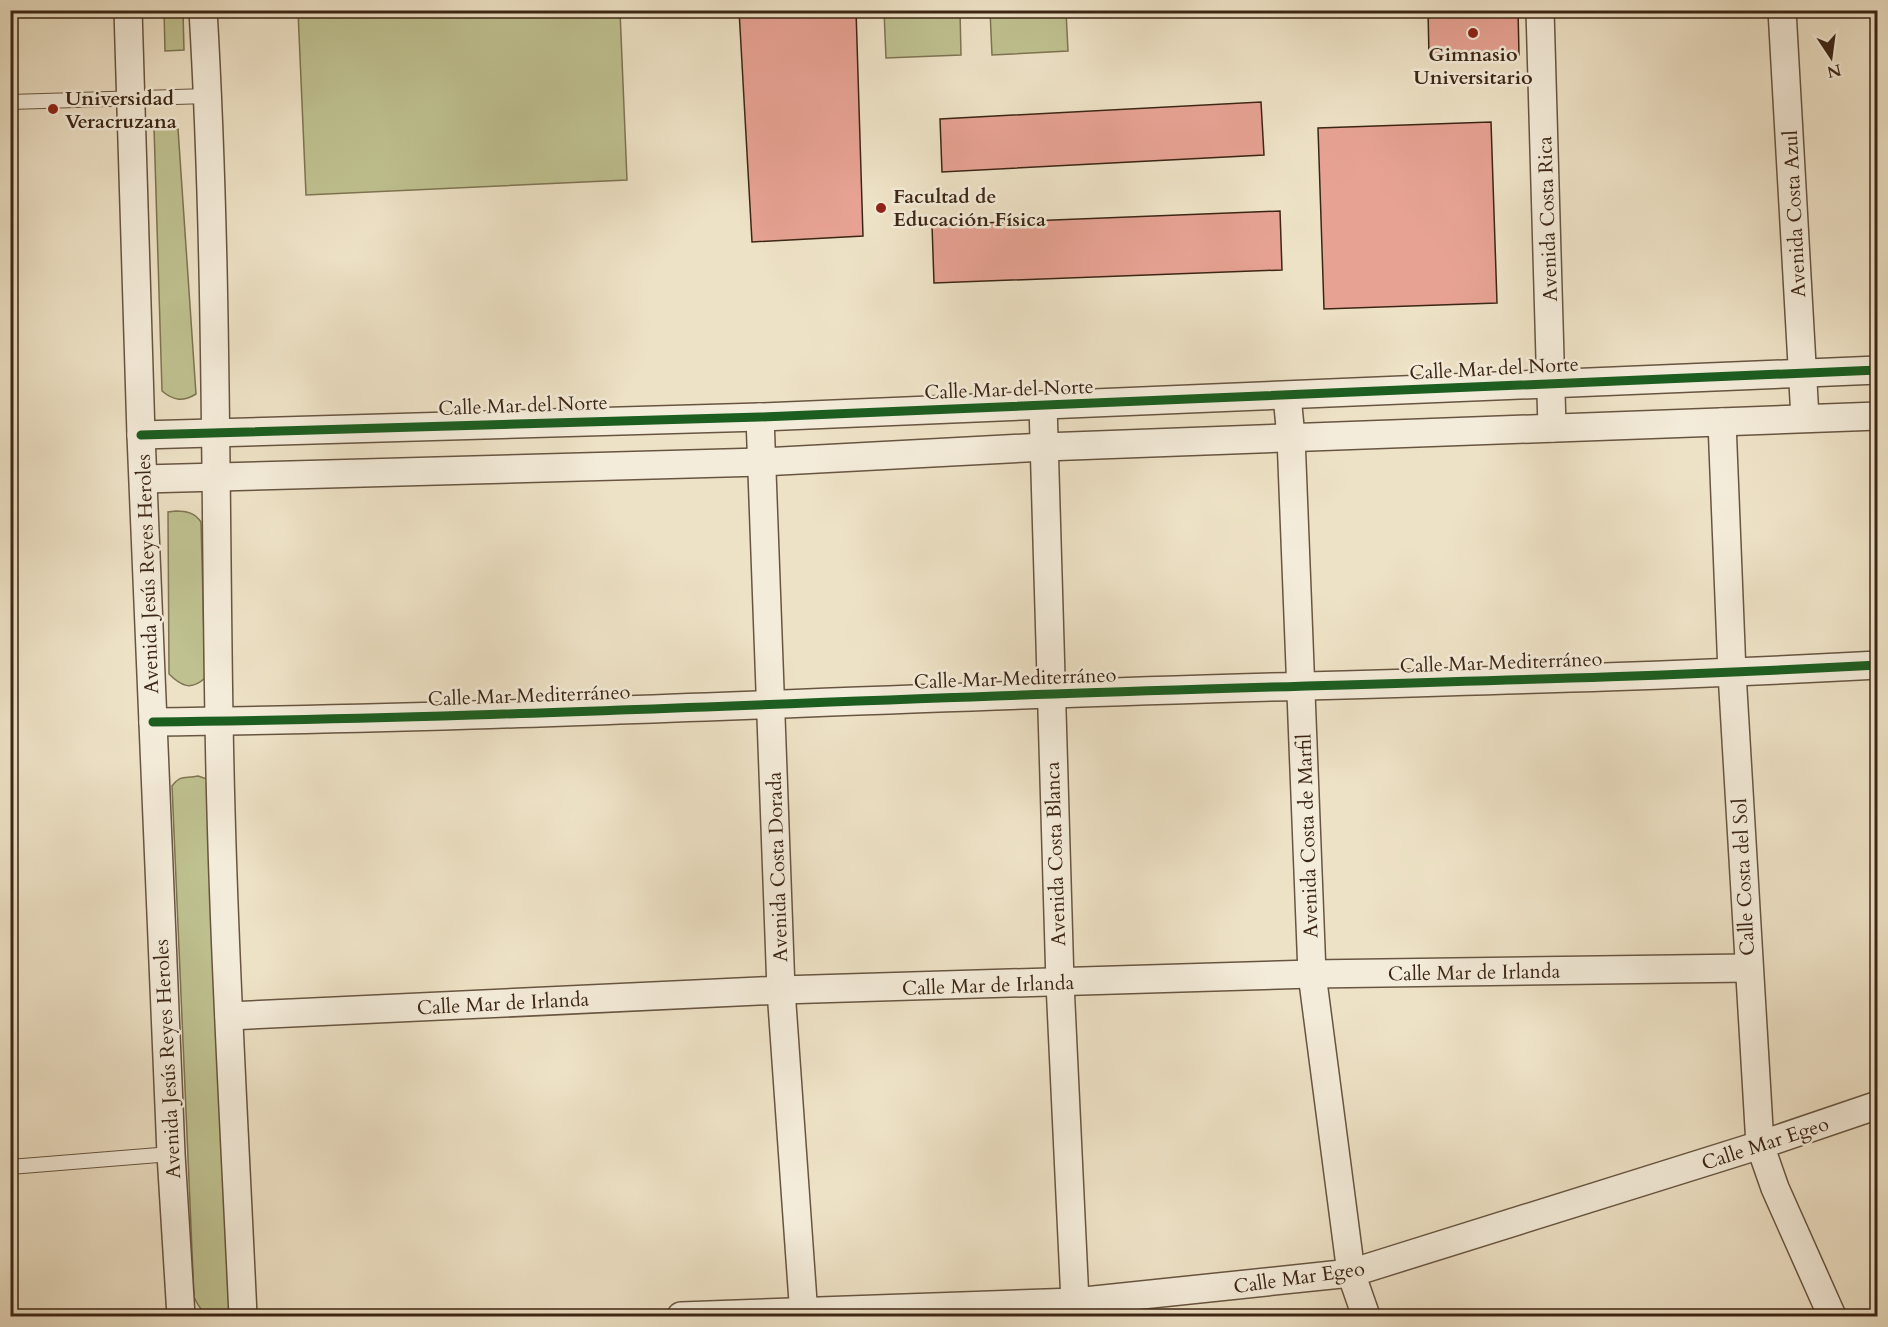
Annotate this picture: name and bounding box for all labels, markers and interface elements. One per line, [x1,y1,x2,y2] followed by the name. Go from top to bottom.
[1466,26,1480,40] marker: Gimnasio Universitario
[1801,27,1861,87] north arrow
[1413,41,1533,91] place label: Gimnasio Universitario
[1825,58,1843,83] text: N
[65,85,177,135] place label: Universidad Veracruzana
[46,102,60,116] marker: Universidad Veracruzana
[1777,130,1812,298] street label: Avenida Costa Azul
[1531,135,1564,302] street label: Avenida Costa Rica
[893,183,1046,233] place label: Facultad de Educación Física
[874,201,888,215] marker: Facultad de Educación Física
[1409,351,1579,386] street label: Calle Mar del Norte
[924,373,1094,406] street label: Calle Mar del Norte
[438,389,608,422] street label: Calle Mar del Norte
[130,454,165,694] street label: Avenida Jesús Reyes Heroles
[1399,645,1603,680] street label: Calle Mar Mediterráneo
[913,661,1117,696] street label: Calle Mar Mediterráneo
[427,678,631,713] street label: Calle Mar Mediterráneo
[1290,733,1325,939] street label: Avenida Costa de Marfil
[1039,761,1072,947] street label: Avenida Costa Blanca
[761,771,794,963] street label: Avenida Costa Dorada
[1726,797,1761,956] street label: Calle Costa del Sol
[148,938,187,1180] street label: Avenida Jesús Reyes Heroles
[1388,957,1561,988] street label: Calle Mar de Irlanda
[901,969,1075,1002] street label: Calle Mar de Irlanda
[416,985,590,1021] street label: Calle Mar de Irlanda
[1698,1110,1832,1177] street label: Calle Mar Egeo
[1232,1255,1367,1300] street label: Calle Mar Egeo

